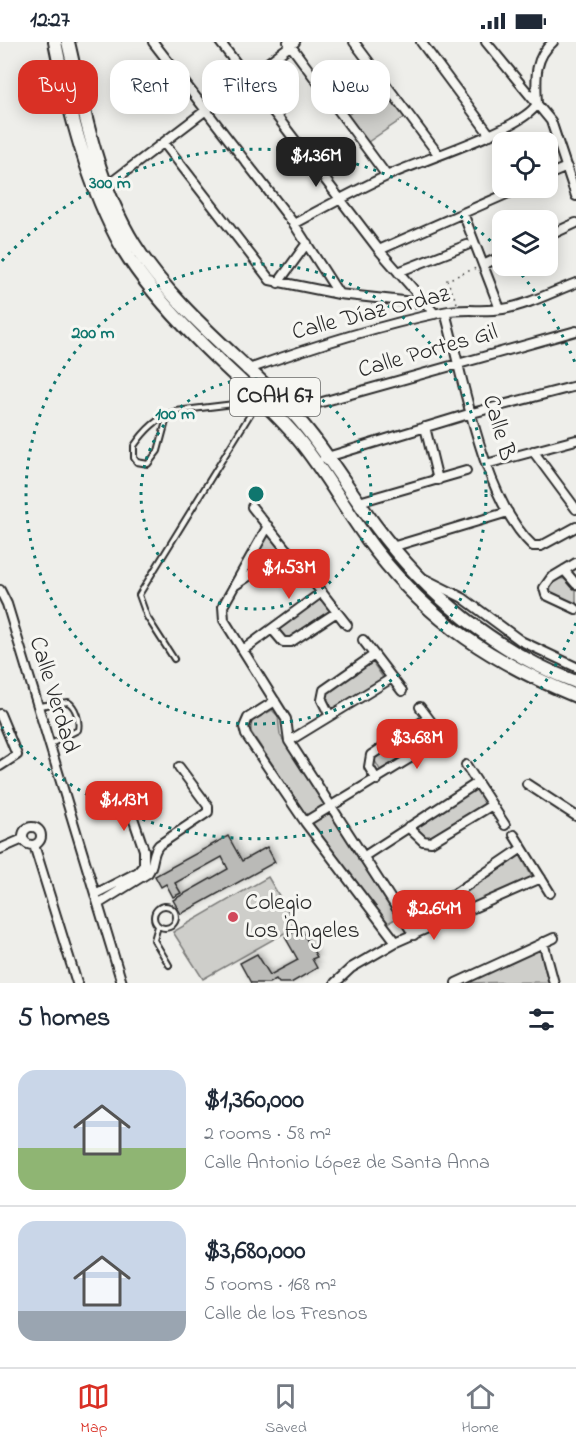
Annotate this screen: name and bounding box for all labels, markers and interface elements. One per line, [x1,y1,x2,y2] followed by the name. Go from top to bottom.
[30,5,70,37] text: 12:27
[18,60,98,114] chip: Buy
[110,60,190,114] chip: Rent
[202,60,299,114] chip: Filters
[311,60,390,114] chip: New
[492,132,558,276] map controls
[492,132,558,198] button: locate
[267,137,365,188] pin: $1.36M
[290,142,342,171] text: $1.36M
[88,171,131,197] text: 300 m
[492,210,558,276] button: layers
[288,277,455,351] street label: Calle Díaz Ordaz
[354,315,502,389] street label: Calle Portes Gil
[71,321,115,347] text: 200 m
[230,378,320,416] road number: COAH 67
[472,391,524,465] street label: Calle B
[155,402,195,428] text: 100 m
[246,484,266,504] centre of rings
[240,549,338,600] pin: $1.53M
[262,554,316,583] text: $1.53M
[19,632,87,758] street label: Calle Verdad
[368,719,466,770] pin: $3.68M
[391,724,443,753] text: $3.68M
[75,781,173,832] pin: $1.13M
[99,786,149,815] text: $1.13M
[245,886,360,949] place label: Colegio Los Angeles
[385,890,483,941] pin: $2.64M
[406,895,462,924] text: $2.64M
[226,910,240,924] marker: Colegio Los Angeles
[18,1000,110,1038] text: 5 homes
[525,1003,558,1036] icon: filters
[204,1082,304,1120] text: $1,360,000
[66,1094,138,1166] icon: home
[204,1120,331,1149] text: 2 rooms · 58 m²
[204,1149,490,1178] text: Calle Antonio López de Santa Anna
[204,1233,306,1271] text: $3,680,000
[66,1245,138,1317] icon: home
[204,1271,337,1300] text: 5 rooms · 168 m²
[204,1300,368,1329] text: Calle de los Fresnos
[77,1380,110,1440] tab: Map
[265,1380,307,1440] tab: Saved
[461,1380,499,1440] tab: Home

